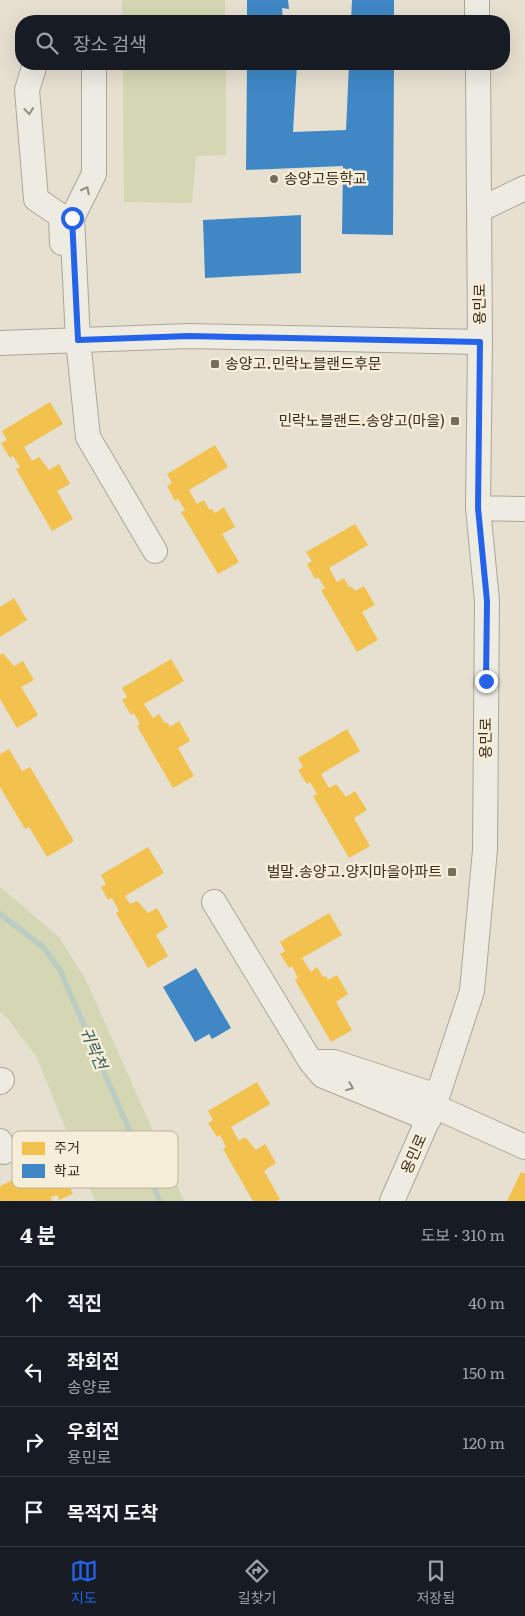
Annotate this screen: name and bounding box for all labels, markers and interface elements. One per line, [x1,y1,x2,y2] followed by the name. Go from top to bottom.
[15,15,510,70] search box
[33,29,61,57] icon: search
[73,29,147,57] text: 장소 검색
[23,107,34,115] one-way arrow
[284,166,367,189] place label: 송양고등학교
[268,173,280,185] marker: 송양고등학교
[80,186,90,195] one-way arrow
[61,207,84,230] route start
[467,283,490,325] street label: 용민로
[225,351,382,374] place label: 송양고.민락노블랜드후문
[209,358,221,370] marker: 송양고.민락노블랜드후문
[278,408,445,431] place label: 민락노블랜드.송양고(마을)
[449,415,461,427] marker: 민락노블랜드.송양고(마을)
[475,670,498,693] route end
[473,717,496,759] street label: 용민로
[266,859,442,882] place label: 벌말.송양고.양지마을아파트
[446,866,458,878] marker: 벌말.송양고.양지마을아파트
[75,1023,115,1075] water label: 귀락천
[346,1082,354,1092] one-way arrow
[394,1130,432,1177] street label: 용민로
[12,1131,178,1188] legend
[54,1137,80,1157] text: 주거
[54,1160,80,1180] text: 학교
[20,1218,56,1249] text: 4 분
[421,1222,505,1246] text: 도보 · 310 m
[20,1288,48,1316] icon: ahead
[67,1288,102,1316] text: 직진
[468,1290,505,1314] text: 40 m
[67,1346,119,1374] text: 좌회전
[20,1358,48,1386] icon: left
[462,1360,505,1384] text: 150 m
[67,1374,111,1398] text: 송양로
[67,1416,119,1444] text: 우회전
[20,1428,48,1456] icon: right
[462,1430,505,1454] text: 120 m
[67,1444,111,1468] text: 용민로
[20,1498,48,1526] icon: arrive
[67,1498,158,1526] text: 목적지 도착
[70,1557,98,1607] tab: 지도
[238,1557,277,1607] tab: 길찾기
[416,1557,455,1607] tab: 저장됨

